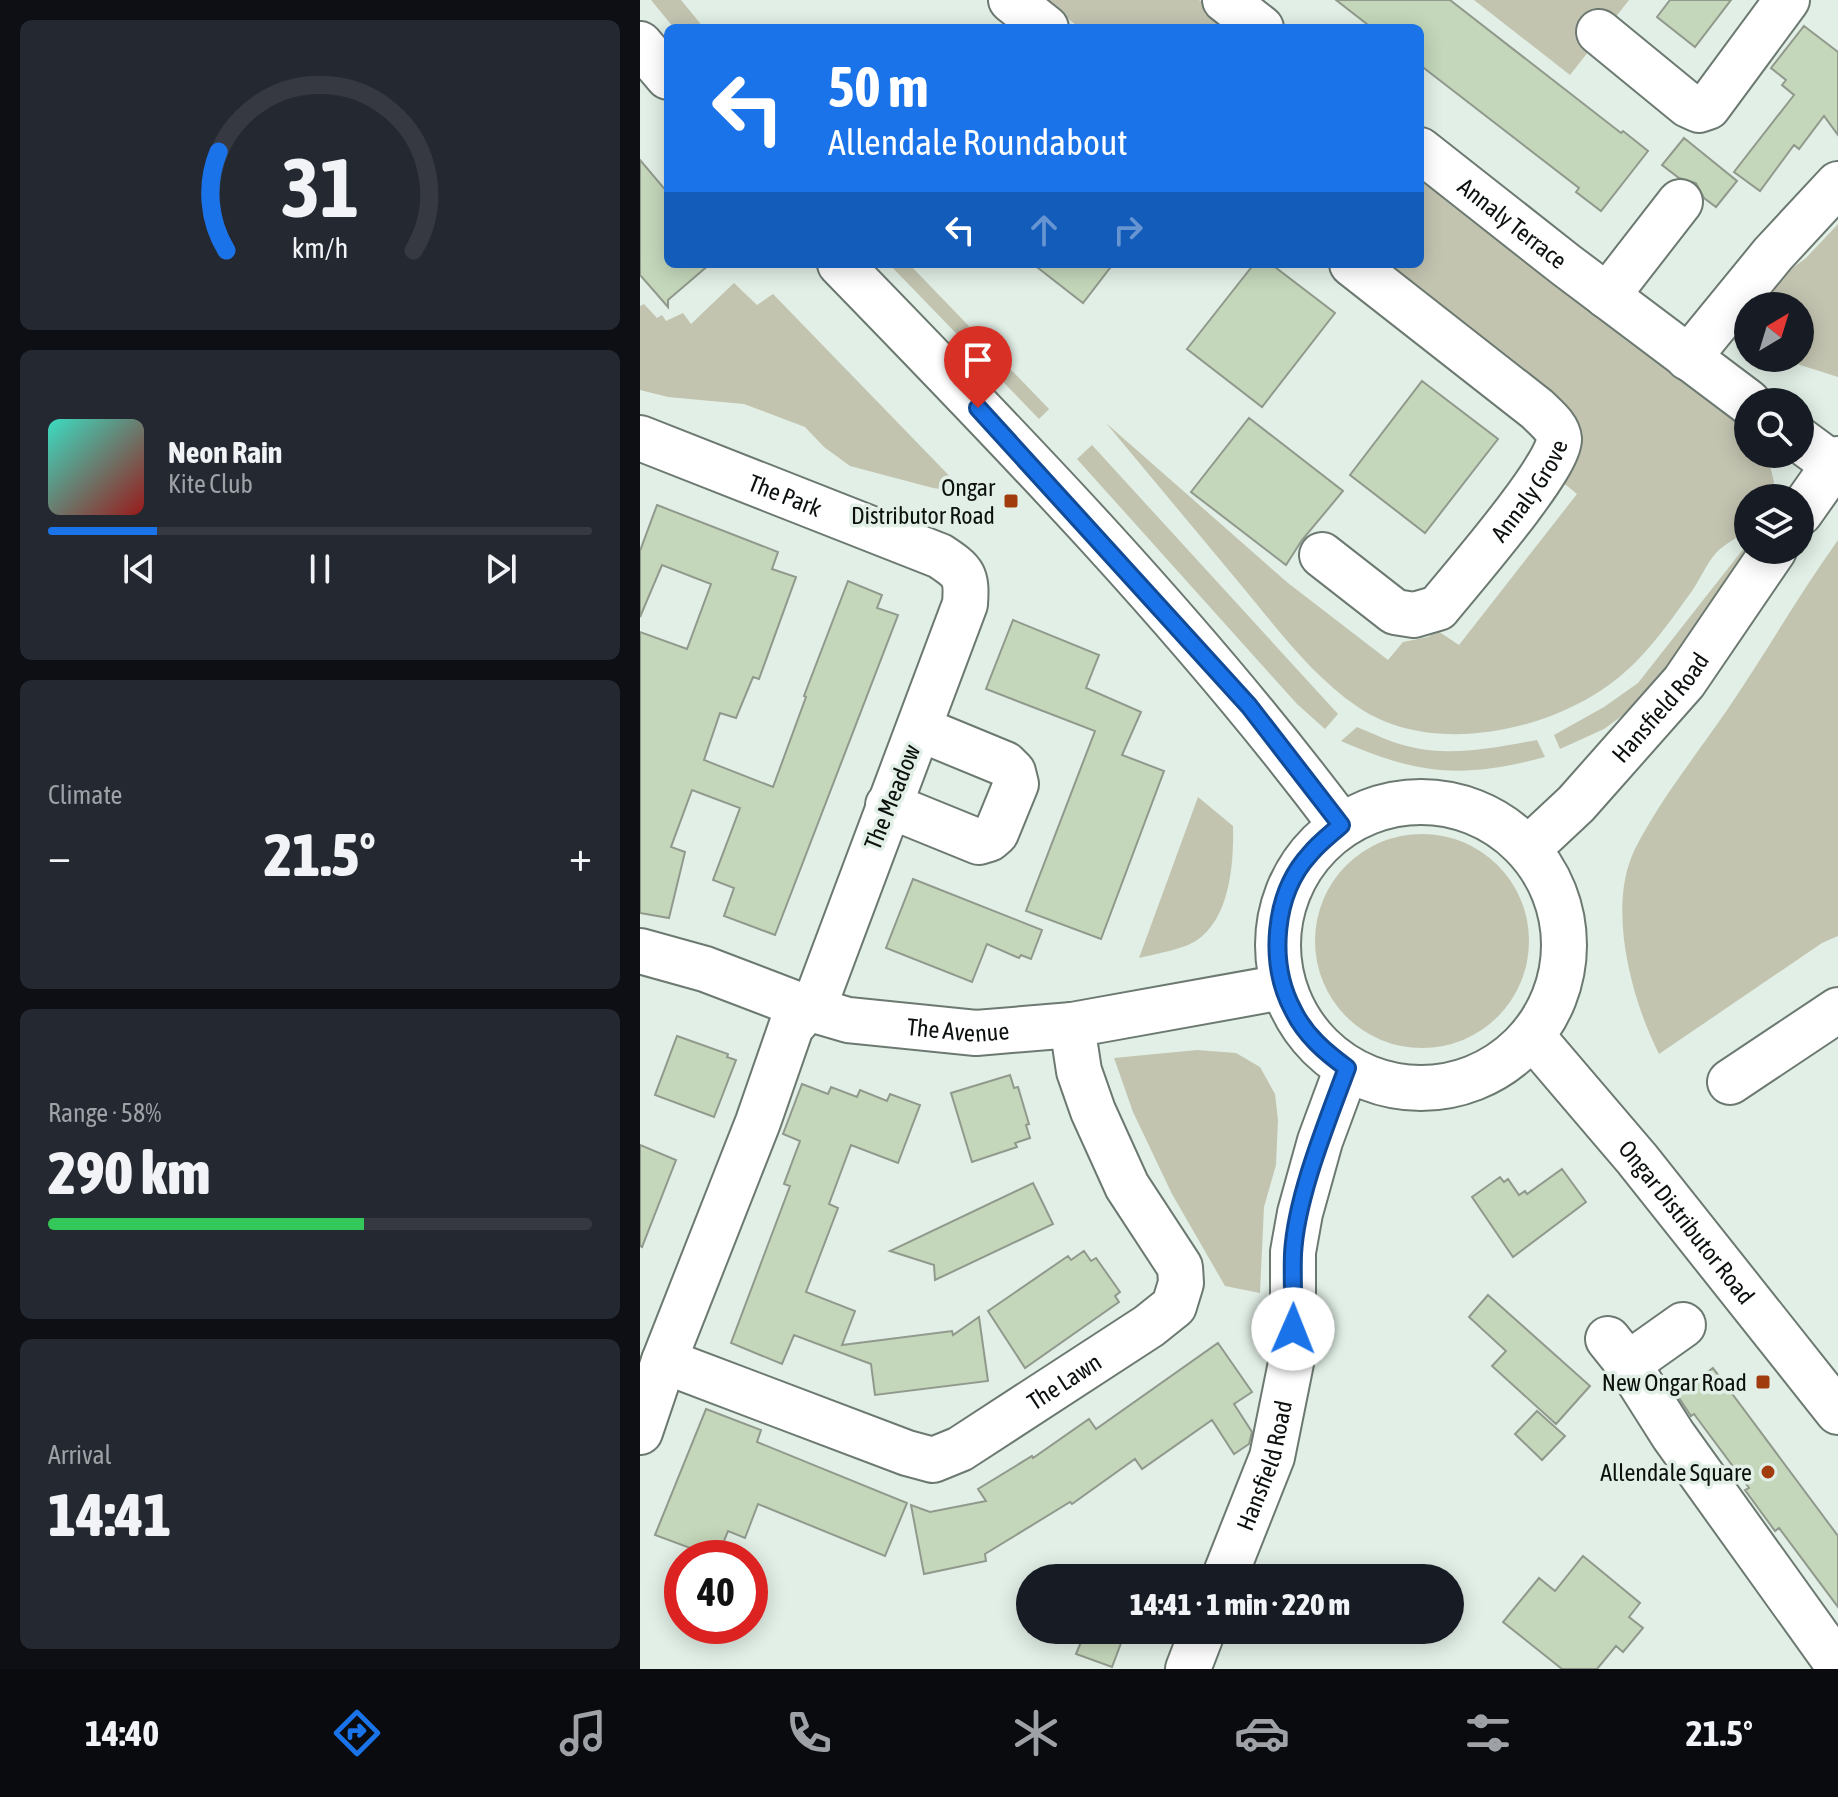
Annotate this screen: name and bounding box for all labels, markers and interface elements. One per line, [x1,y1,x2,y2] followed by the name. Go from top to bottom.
[828,55,929,119] text: 50 m
[696,56,800,160] icon: left
[828,121,1128,163] text: Allendale Roundabout
[281,138,359,234] text: 31
[1453,172,1572,274] street label: Annaly Terrace
[938,208,982,252] icon: left
[1022,208,1066,252] icon: ahead
[1106,208,1150,252] icon: right
[292,231,348,264] text: km/h
[1734,292,1814,372] north arrow
[1734,292,1814,564] map controls
[944,326,1012,408] pin
[956,338,1000,382] icon: arrive
[1734,388,1814,468] button: search
[168,435,282,469] text: Neon Rain
[1485,437,1572,546] street label: Annaly Grove
[168,469,253,499] text: Kite Club
[745,469,826,522] street label: The Park
[851,474,996,529] place label: Ongar Distributor Road
[1734,484,1814,564] button: layers
[1002,492,1020,510] marker: Ongar Distributor Road
[117,547,161,591] icon: previous
[298,547,342,591] icon: pause
[479,547,523,591] icon: next
[1606,647,1714,767] street label: Hansfield Road
[859,741,925,853] street label: The Meadow
[48,780,122,810] text: Climate
[264,820,376,889] text: 21.5°
[48,830,71,880] text: −
[569,830,592,880] text: +
[906,1013,1010,1047] street label: The Avenue
[48,1098,161,1128] text: Range · 58%
[1614,1135,1760,1309] street label: Ongar Distributor Road
[48,1138,210,1207] text: 290 km
[1251,1287,1335,1371] position arrow
[1022,1348,1106,1415] street label: The Lawn
[1602,1369,1747,1396] place label: New Ongar Road
[1754,1373,1772,1391] marker: New Ongar Road
[1231,1398,1297,1534] street label: Hansfield Road
[48,1440,112,1470] text: Arrival
[1600,1459,1752,1486] place label: Allendale Square
[1759,1463,1777,1481] marker: Allendale Square
[48,1480,171,1549] text: 14:41
[664,1540,768,1644] speed limit sign: 40
[1130,1587,1350,1621] text: 14:41 · 1 min · 220 m
[329,1705,385,1761] icon: directions
[555,1705,611,1761] icon: music
[781,1705,837,1761] icon: phone
[1008,1705,1064,1761] icon: climate
[1234,1705,1290,1761] icon: car
[1460,1705,1516,1761] icon: filters
[85,1712,159,1754] text: 14:40
[1686,1712,1753,1754] text: 21.5°

